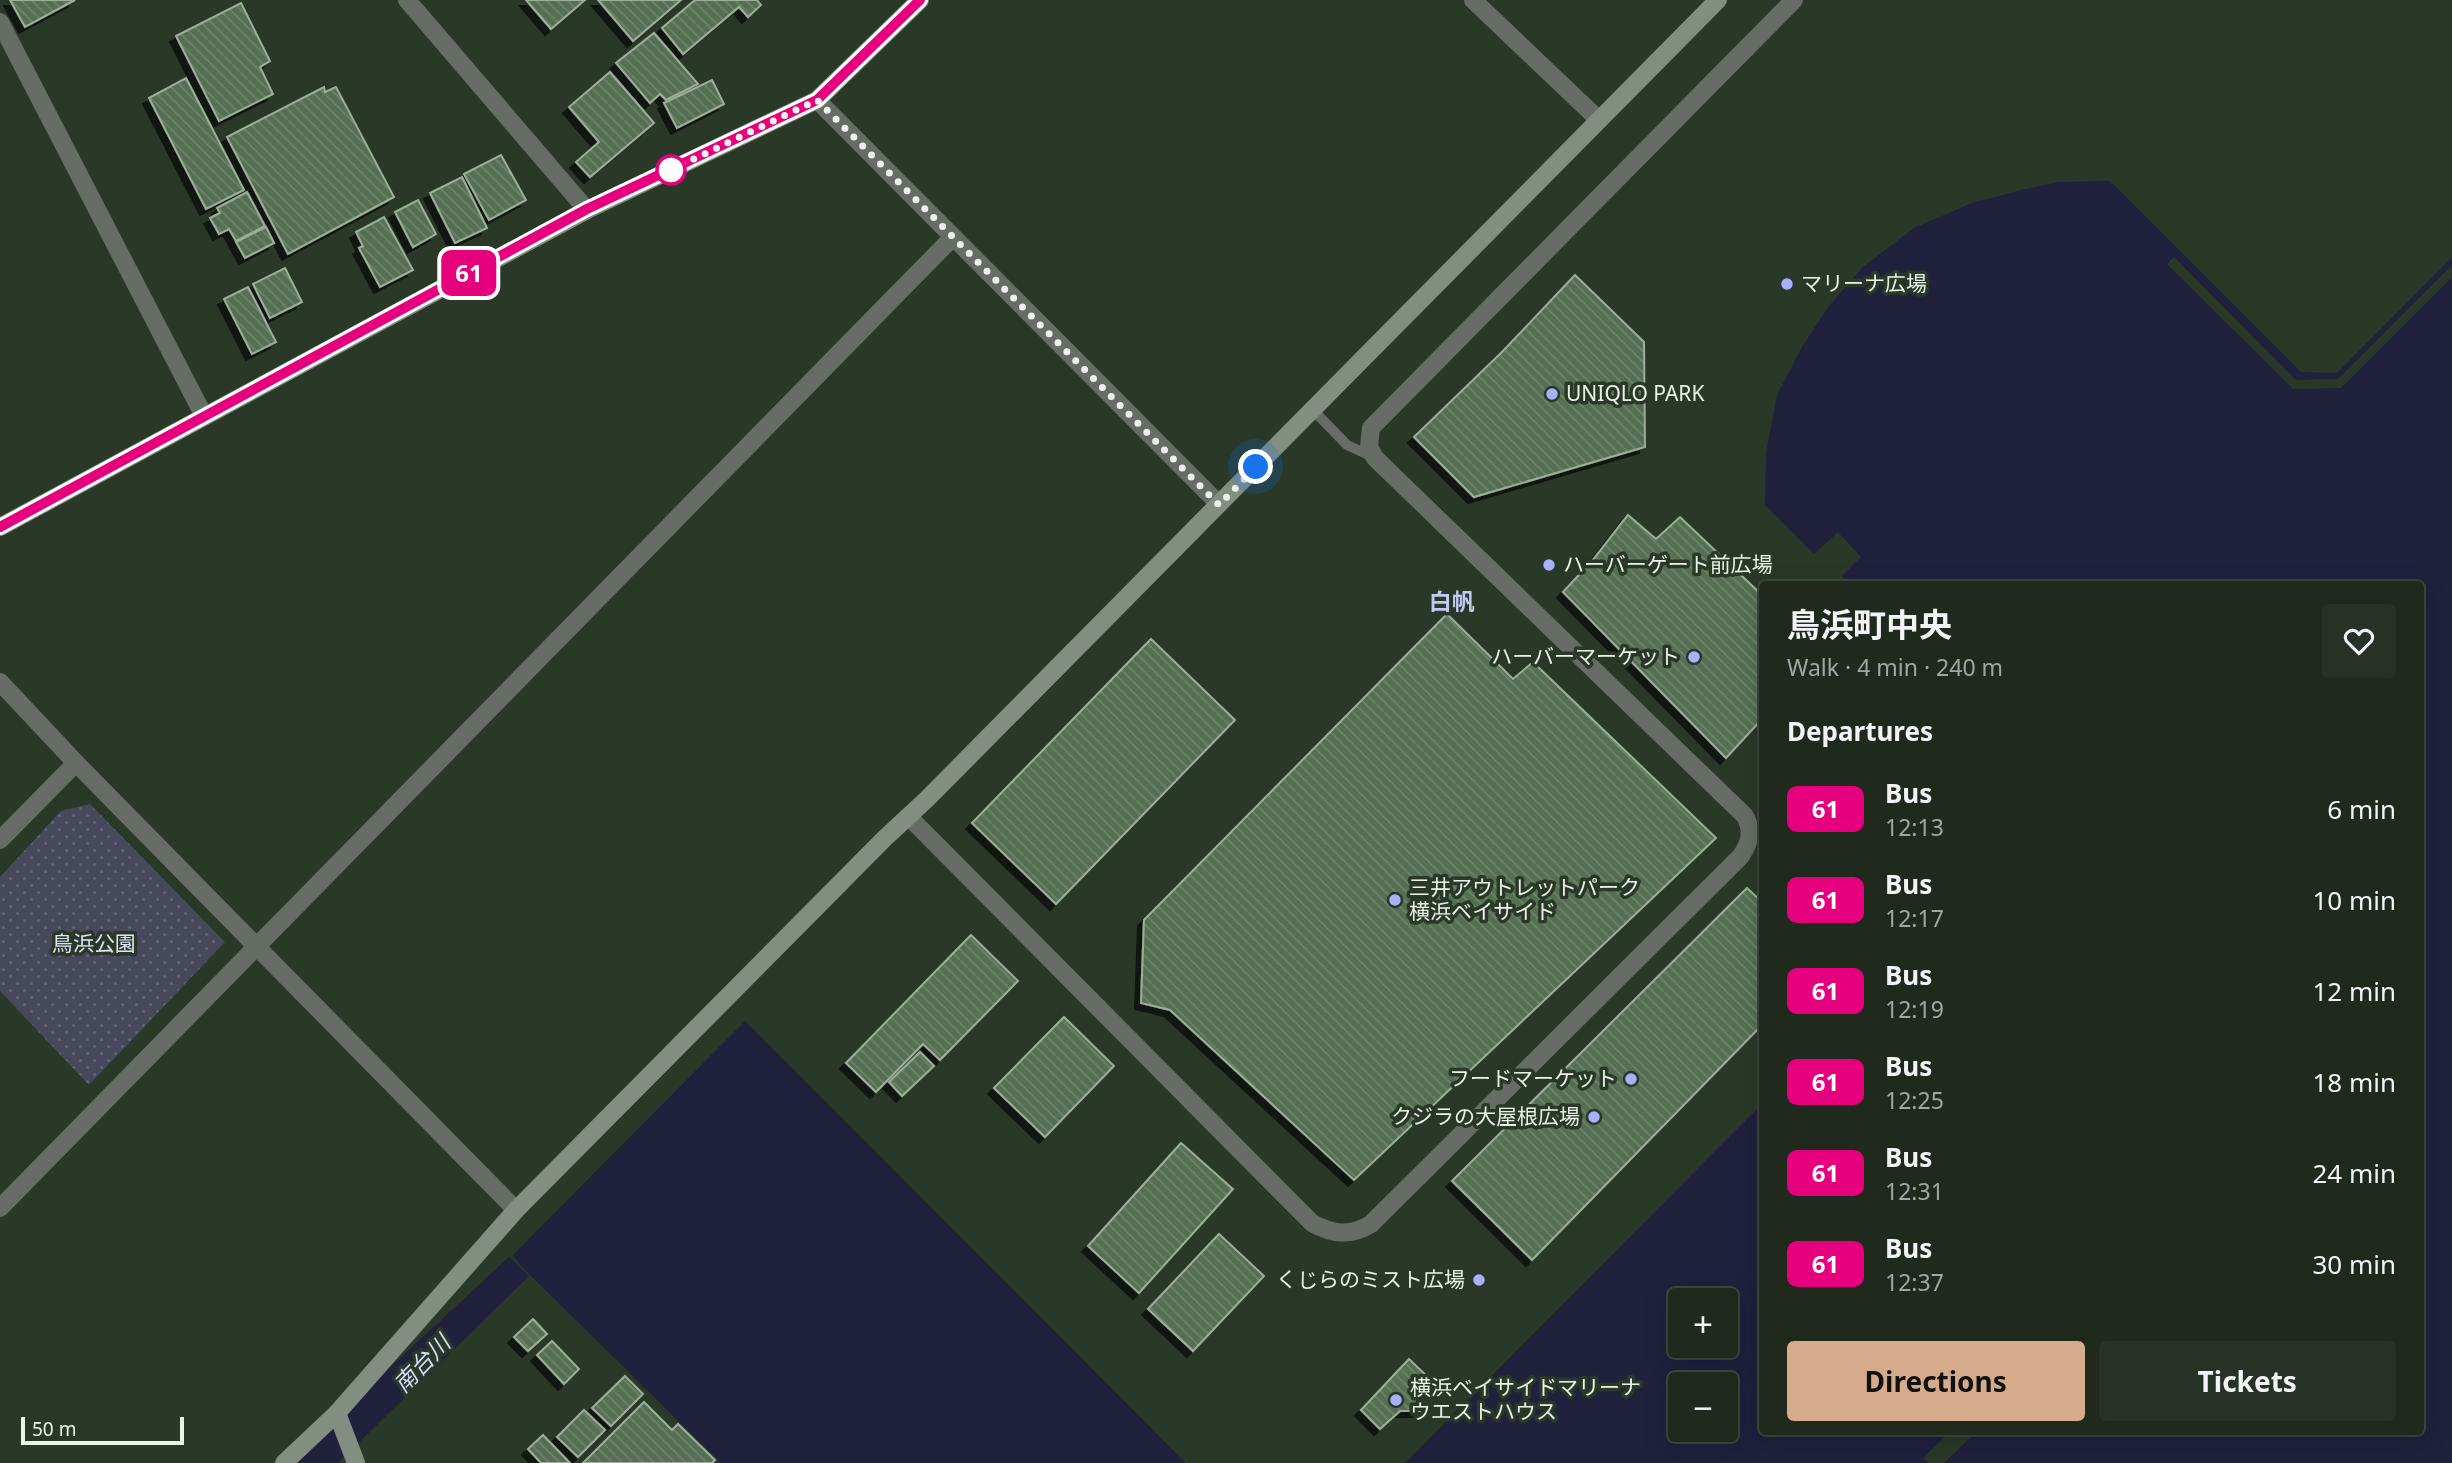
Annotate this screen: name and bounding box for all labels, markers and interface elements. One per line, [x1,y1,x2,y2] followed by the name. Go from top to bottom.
[656,155,686,185] unlabelled marker
[438,250,500,296] line badge: 61
[455,256,483,289] text: 61
[1801,269,1927,297] place label: マリーナ広場
[1779,276,1795,292] marker: マリーナ広場
[1566,379,1704,407] place label: UNIQLO PARK
[1544,386,1560,402] marker: UNIQLO PARK
[1238,449,1273,484] your location
[1563,550,1773,578] place label: ハーバーゲート前広場
[1541,557,1557,573] marker: ハーバーゲート前広場
[1429,585,1475,617] district label: 白帆
[1787,602,1952,647] text: 鳥浜町中央
[2322,604,2396,678] button: heart
[1491,642,1680,670] place label: ハーバーマーケット
[1686,649,1702,665] marker: ハーバーマーケット
[1787,651,2003,683] text: Walk · 4 min · 240 m
[1787,713,1933,749] text: Departures
[1885,775,1932,811] text: Bus
[2327,791,2396,827] text: 6 min
[1812,792,1839,825] text: 61
[1885,811,1944,843] text: 12:13
[1885,866,1932,902] text: Bus
[1409,873,1640,925] place label: 三井アウトレットパーク 横浜ベイサイド
[2312,882,2396,918] text: 10 min
[1812,883,1839,916] text: 61
[1387,892,1403,908] marker: 三井アウトレットパーク 横浜ベイサイド
[1885,902,1944,934] text: 12:17
[52,929,136,957] park label: 鳥浜公園
[1885,957,1932,993] text: Bus
[2312,973,2396,1009] text: 12 min
[1812,974,1839,1007] text: 61
[1885,993,1944,1025] text: 12:19
[1885,1048,1932,1084] text: Bus
[1449,1064,1617,1092] place label: フードマーケット
[2312,1064,2396,1100] text: 18 min
[1812,1065,1839,1098] text: 61
[1623,1071,1639,1087] marker: フードマーケット
[1885,1084,1944,1116] text: 12:25
[1391,1102,1580,1130] place label: クジラの大屋根広場
[1586,1109,1602,1125] marker: クジラの大屋根広場
[1885,1139,1932,1175] text: Bus
[2312,1155,2396,1191] text: 24 min
[1812,1156,1839,1189] text: 61
[1885,1175,1944,1207] text: 12:31
[1885,1230,1932,1266] text: Bus
[2312,1246,2396,1282] text: 30 min
[1812,1247,1839,1280] text: 61
[1276,1265,1465,1293] place label: くじらのミスト広場
[1885,1266,1944,1298] text: 12:37
[1471,1272,1487,1288] marker: くじらのミスト広場
[1668,1288,1738,1442] map controls
[1668,1288,1738,1358] button: +
[386,1325,459,1399] water label: 南台川
[1787,1341,2085,1421] button: Directions
[2099,1341,2396,1421] button: Tickets
[1668,1372,1738,1442] button: −
[1410,1373,1641,1425] place label: 横浜ベイサイドマリーナ ウエストハウス
[1388,1392,1404,1408] marker: 横浜ベイサイドマリーナ ウエストハウス
[21,1414,184,1446] scale bar
[32,1416,76,1442] text: 50 m

